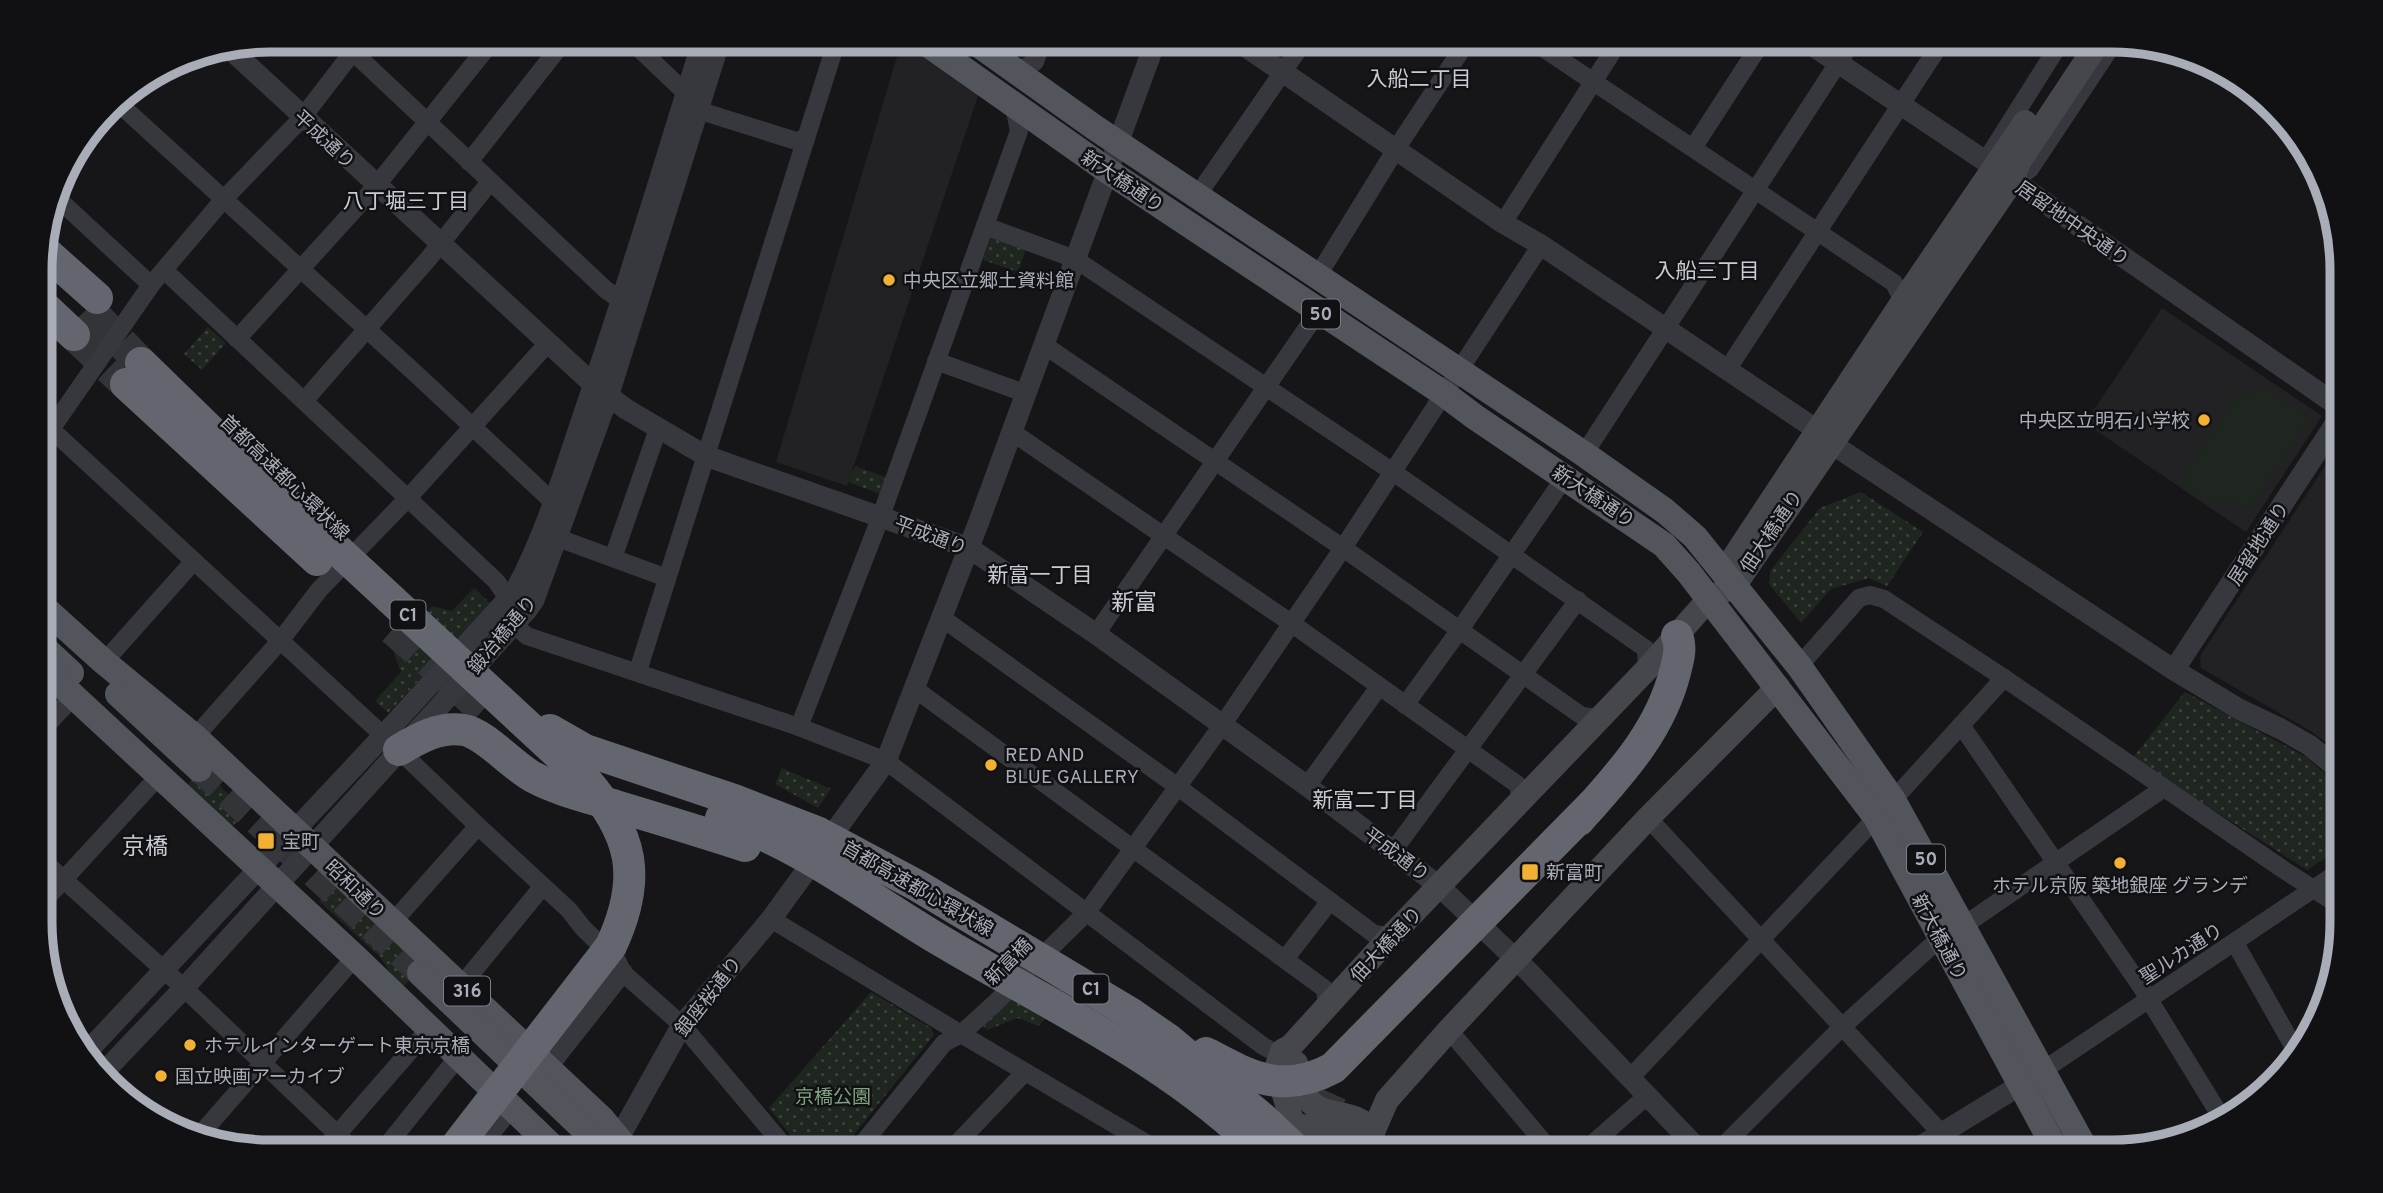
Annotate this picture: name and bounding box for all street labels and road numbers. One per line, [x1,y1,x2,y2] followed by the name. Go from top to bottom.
[288,106,360,175] street label: 平成通り
[1076,146,1168,219] street label: 新大橋通り
[2010,177,2133,273] street label: 居留地中央通り
[1302,300,1340,328] road number: 50
[214,410,353,546] street label: 首都高速都心環状線
[1547,461,1639,534] street label: 新大橋通り
[1736,486,1809,578] street label: 佃大橋通り
[2224,498,2296,590] street label: 居留地通り
[890,512,970,562] street label: 平成通り
[464,591,543,679] street label: 鍛冶橋通り
[390,600,426,630] road number: C1
[1358,823,1433,888] street label: 平成通り
[837,837,997,943] street label: 首都高速都心環状線
[1907,844,1945,874] road number: 50
[319,855,390,925] street label: 昭和通り
[1905,890,1971,986] street label: 新大橋通り
[1346,902,1429,988] street label: 佃大橋通り
[2136,919,2228,990] street label: 聖ルカ通り
[981,934,1038,991] street label: 新富橋
[671,952,748,1042] street label: 銀座桜通り
[1074,974,1108,1004] road number: C1
[444,976,490,1006] road number: 316

